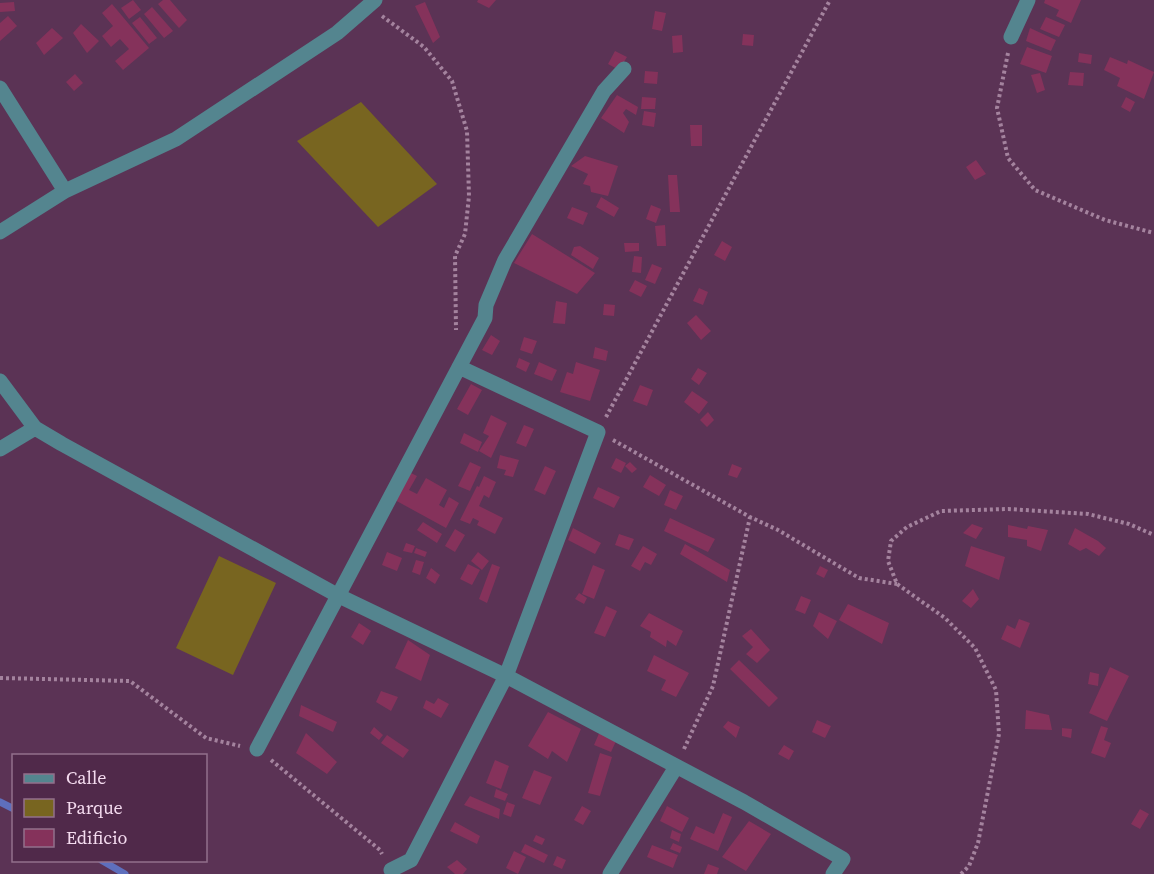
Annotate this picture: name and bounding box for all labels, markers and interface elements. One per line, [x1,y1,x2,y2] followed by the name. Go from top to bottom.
[12,754,207,862] legend
[66,765,106,790] text: Calle
[66,795,123,820] text: Parque
[66,825,127,850] text: Edificio

